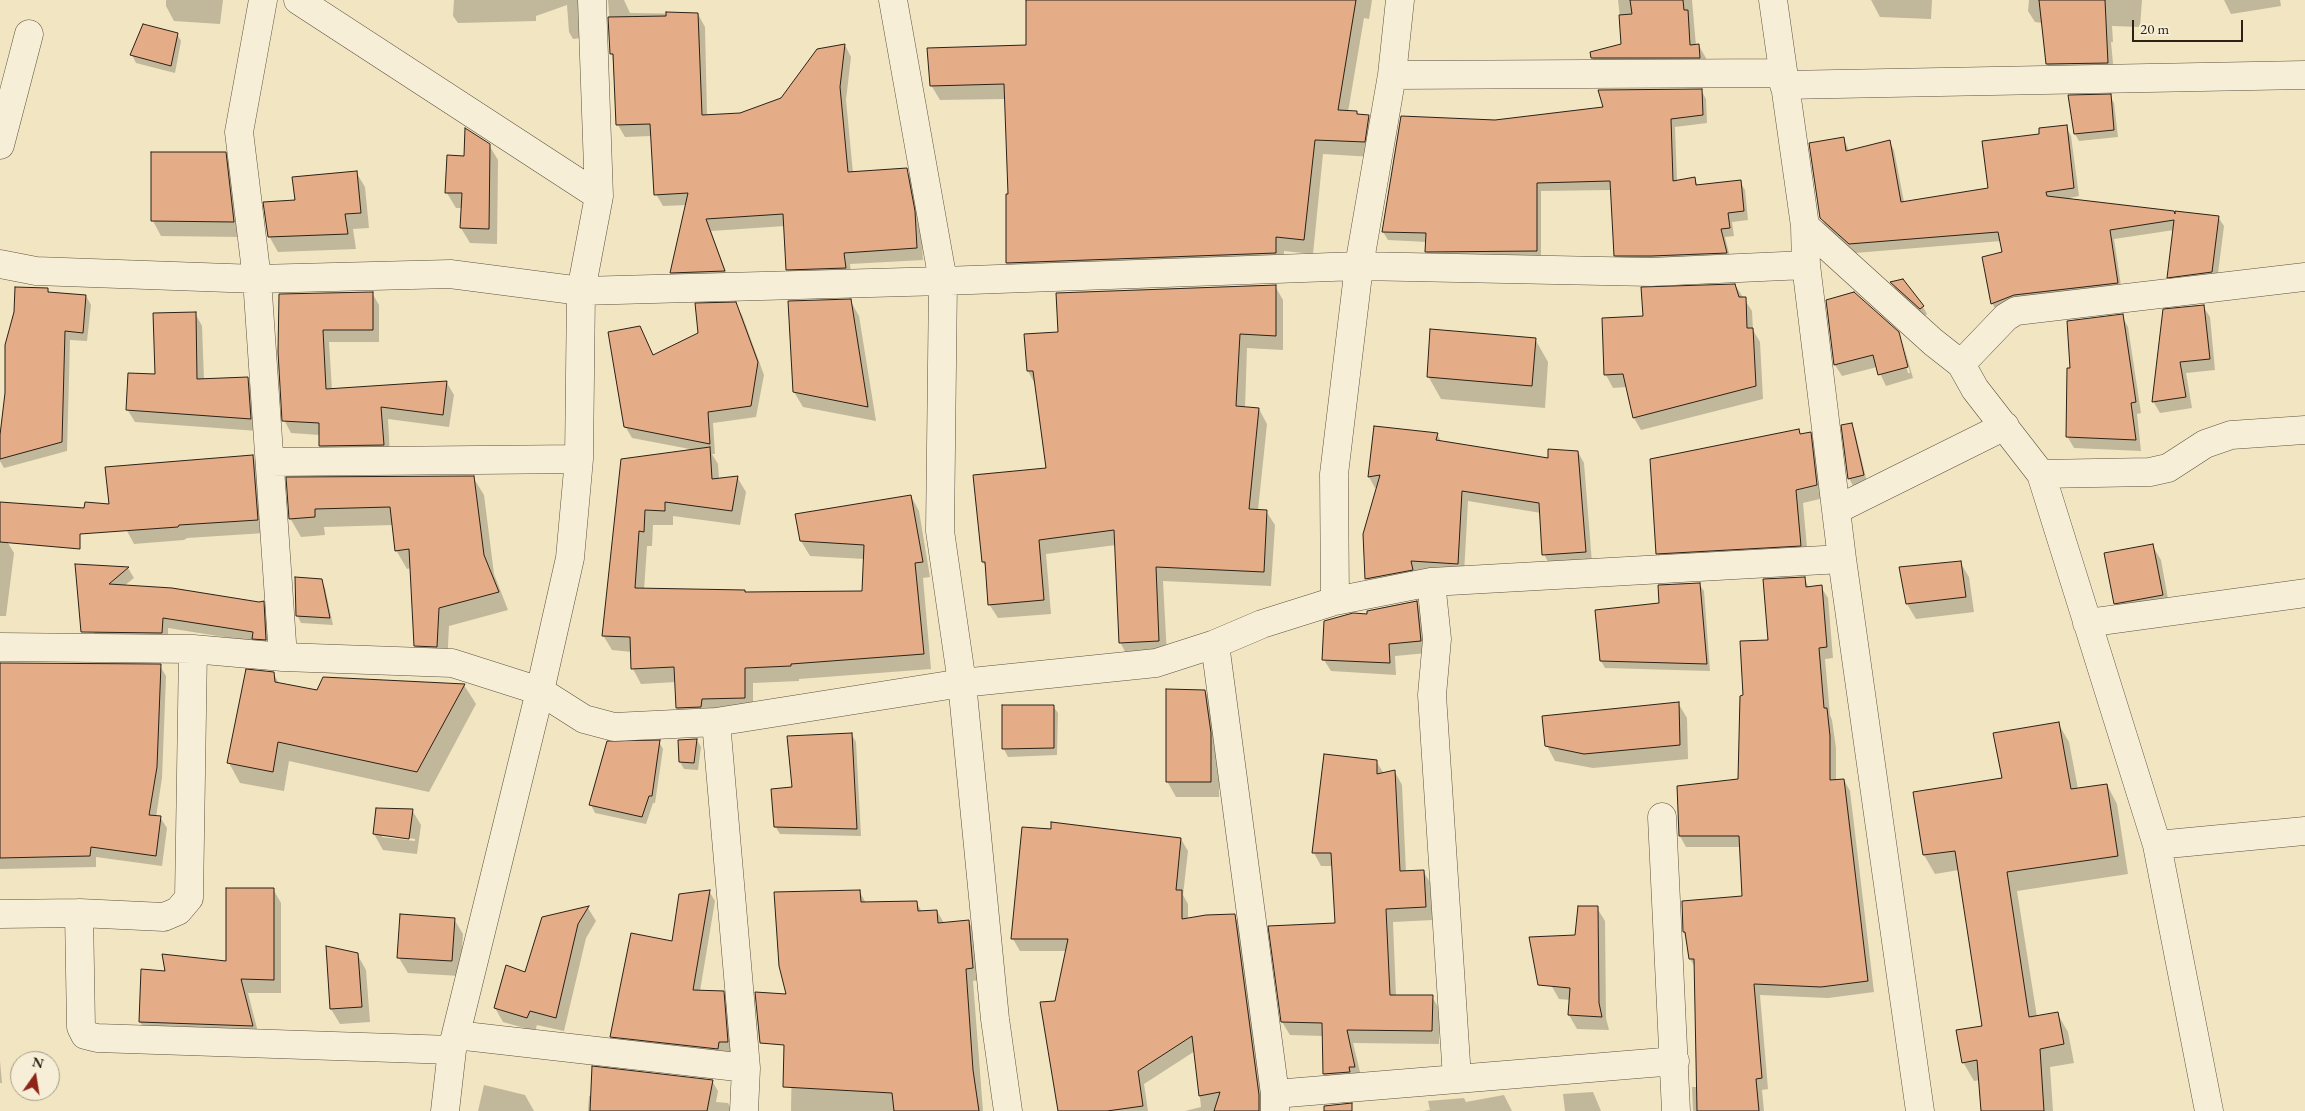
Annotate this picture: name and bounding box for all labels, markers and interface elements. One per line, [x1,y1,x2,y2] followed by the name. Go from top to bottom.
[2135,10,2246,42] scale bar
[2140,19,2169,38] text: 20 m
[10,1051,60,1101] north arrow
[31,1052,46,1072] text: N

